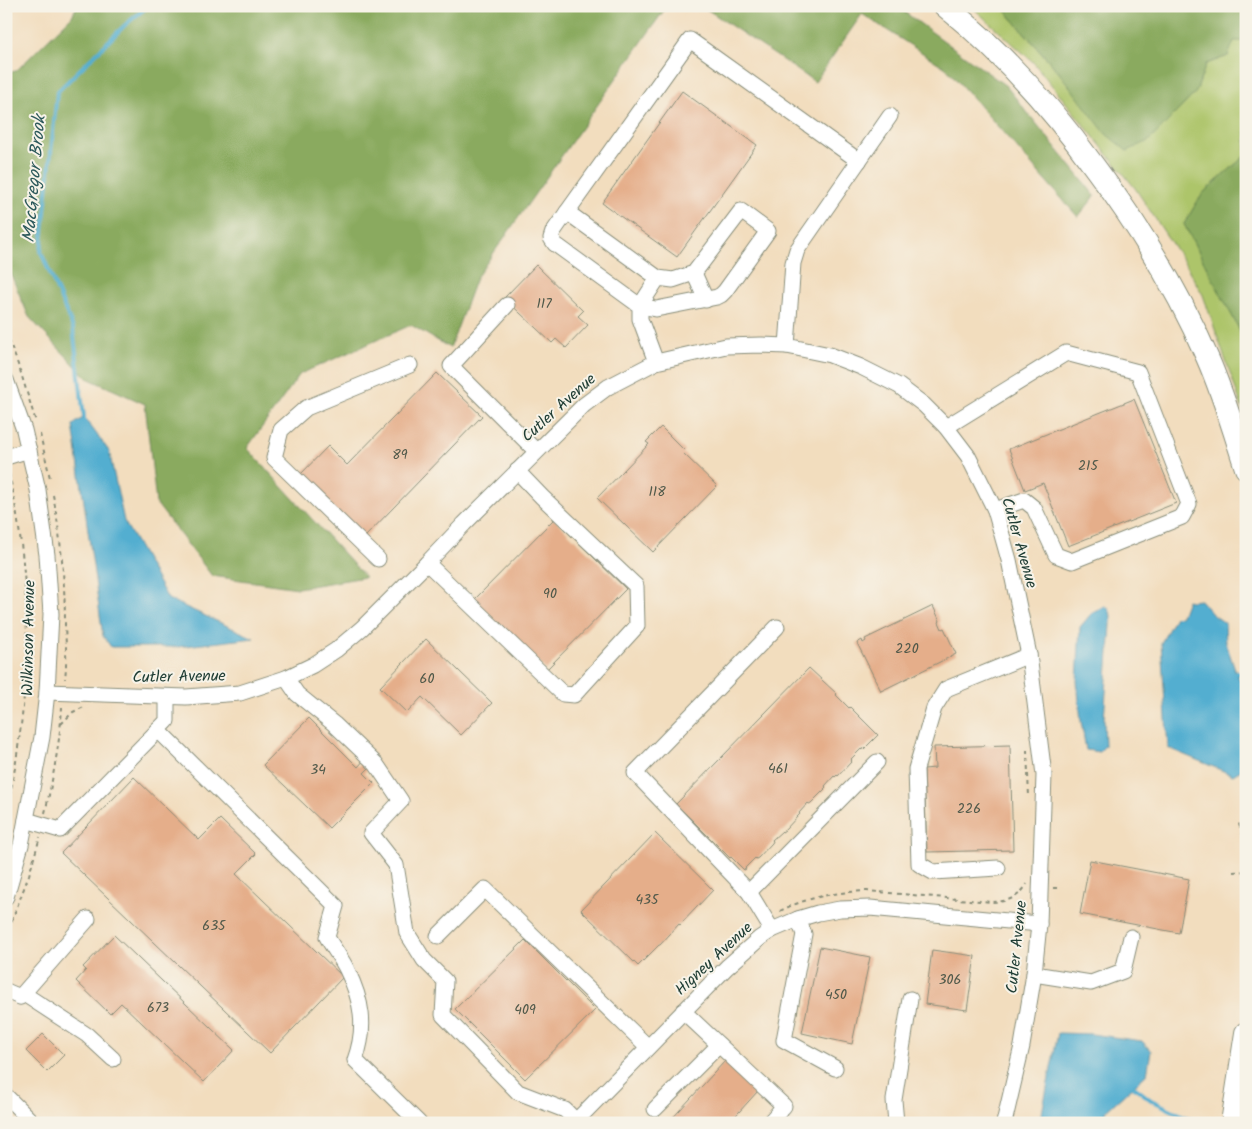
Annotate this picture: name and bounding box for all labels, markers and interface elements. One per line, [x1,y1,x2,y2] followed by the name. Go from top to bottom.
[15,112,55,244] water label: MacGregor Brook
[536,293,552,315] house number: 117
[516,367,602,449] street label: Cutler Avenue
[392,444,408,466] house number: 89
[1078,455,1099,477] house number: 215
[648,481,666,503] house number: 118
[994,495,1044,591] street label: Cutler Avenue
[15,580,43,696] street label: Wilkinson Avenue
[543,583,557,605] house number: 90
[895,638,919,660] house number: 220
[132,664,226,690] street label: Cutler Avenue
[420,668,434,690] house number: 60
[768,758,788,780] house number: 461
[310,759,326,781] house number: 34
[957,798,981,820] house number: 226
[635,889,660,911] house number: 435
[1000,899,1034,995] street label: Cutler Avenue
[202,915,227,937] house number: 635
[669,916,759,1002] street label: Higney Avenue
[939,969,961,991] house number: 306
[825,984,847,1006] house number: 450
[147,997,169,1019] house number: 673
[514,999,536,1021] house number: 409

